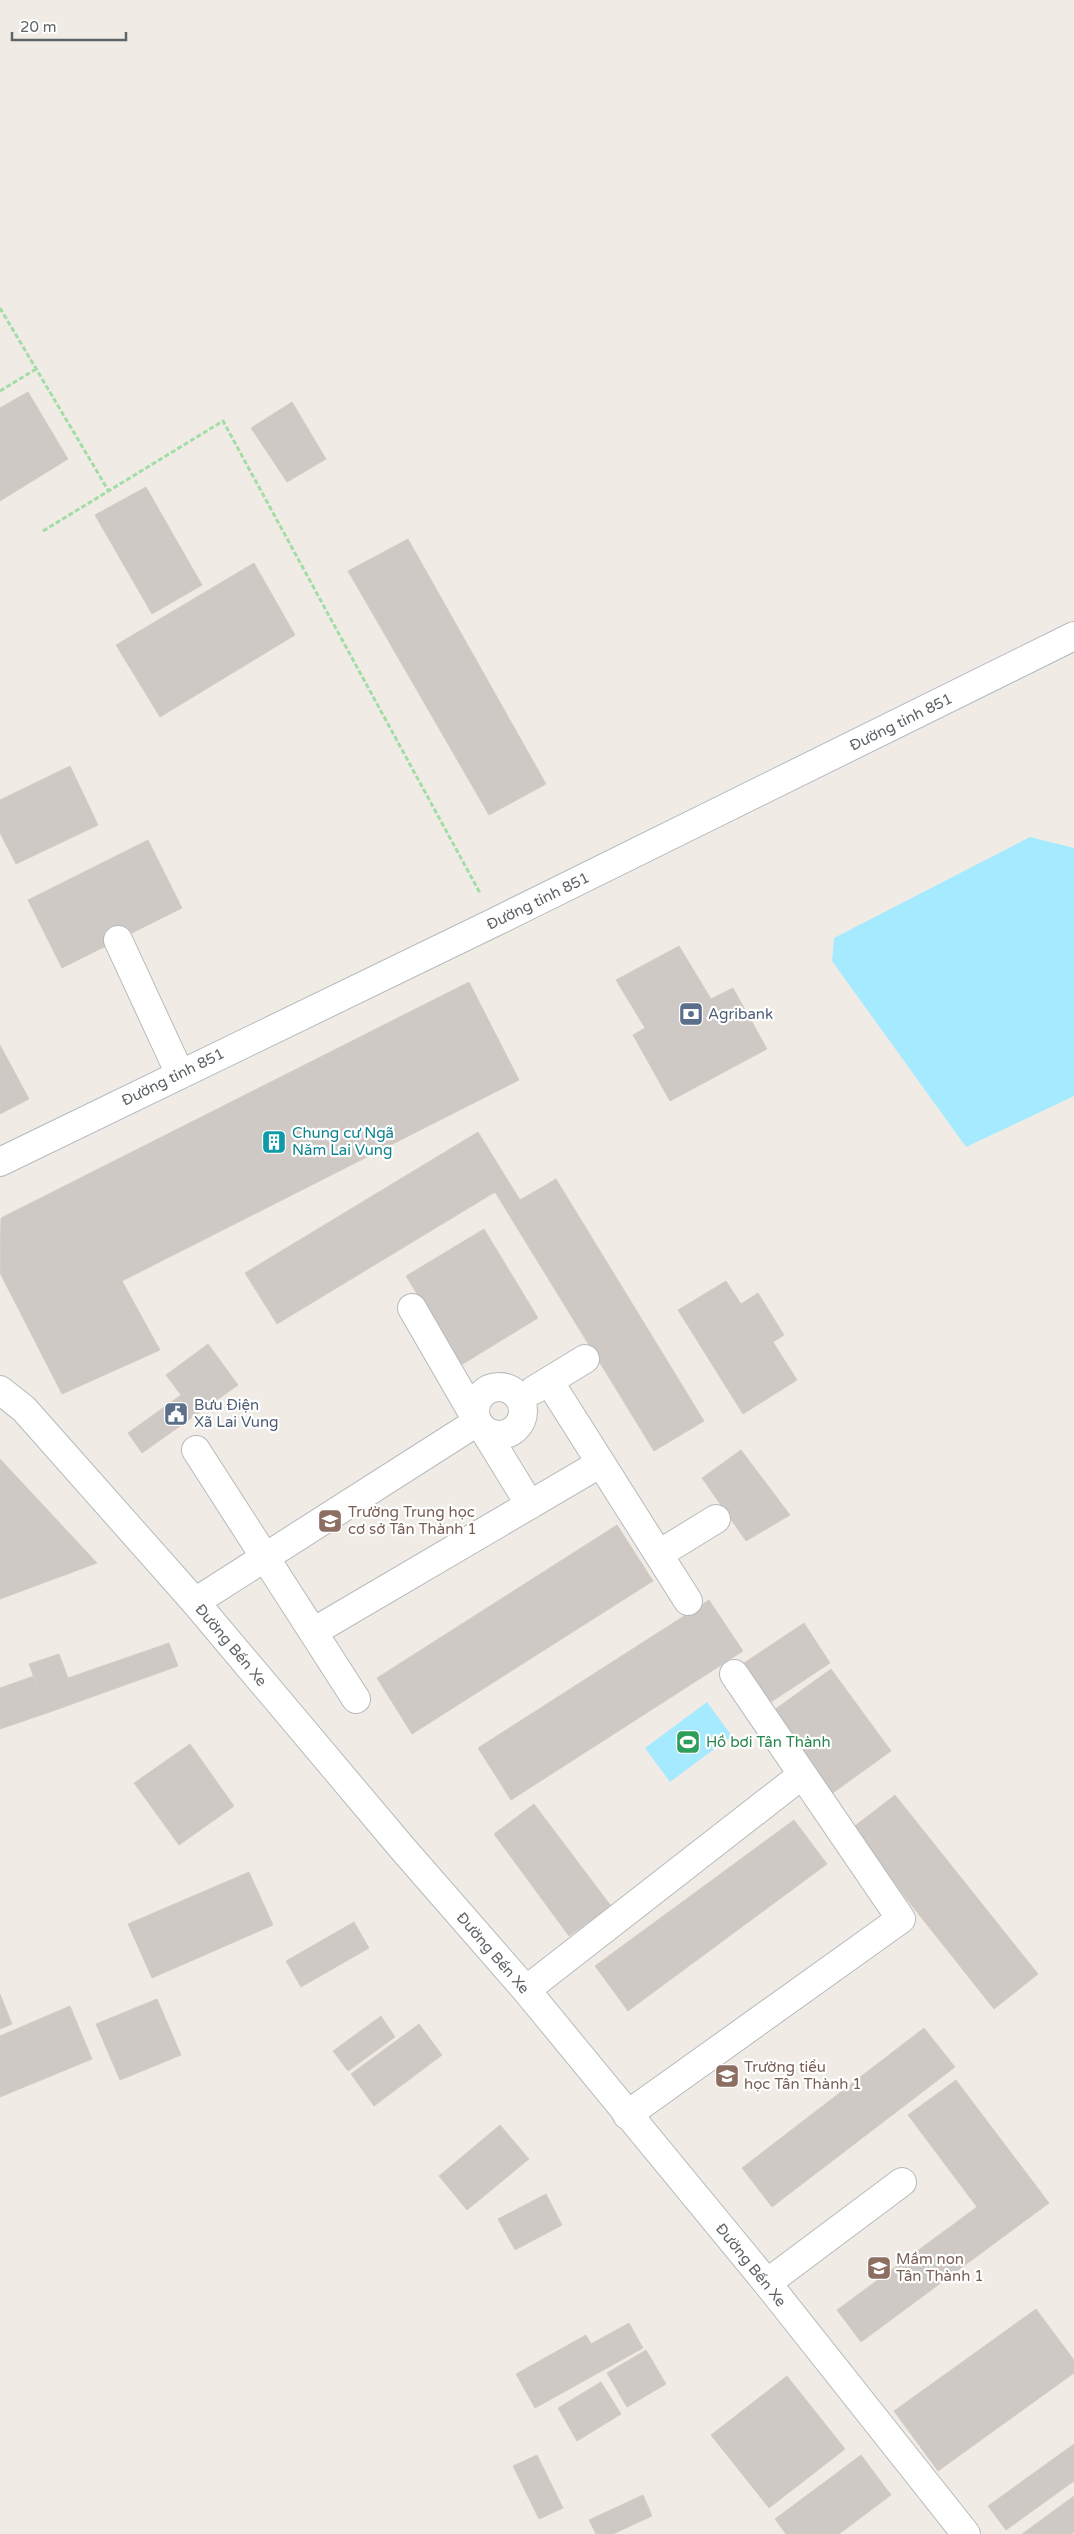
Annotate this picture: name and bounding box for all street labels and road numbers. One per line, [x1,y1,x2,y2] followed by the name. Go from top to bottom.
[847,689,955,755] street label: Đường tỉnh 851
[484,868,592,934] street label: Đường tỉnh 851
[119,1044,227,1110] street label: Đường tỉnh 851
[191,1600,271,1690] street label: Đường Bến Xe
[453,1909,533,1997] street label: Đường Bến Xe
[712,2220,790,2310] street label: Đường Bến Xe

